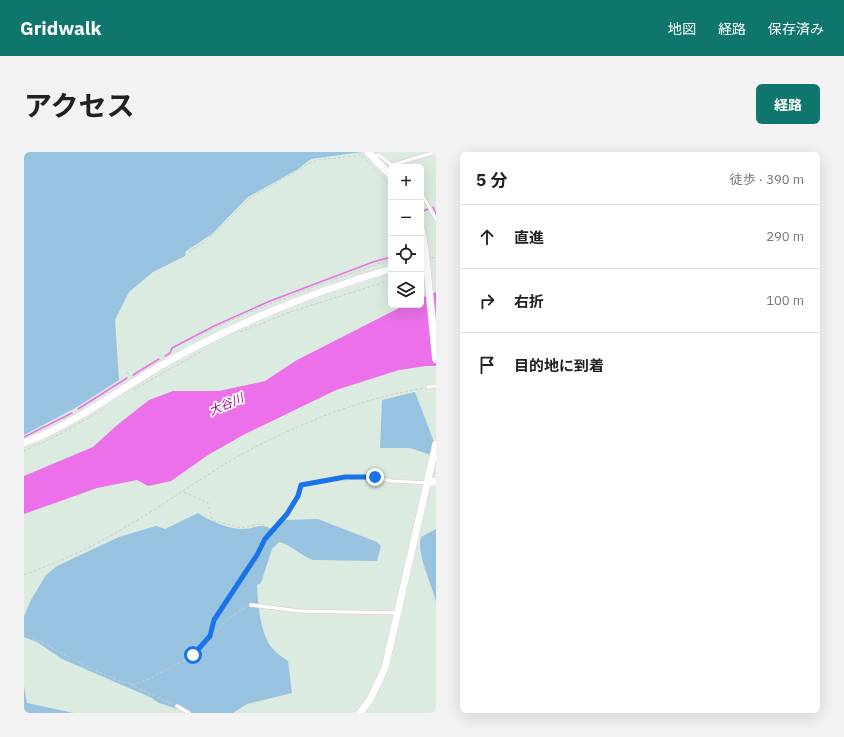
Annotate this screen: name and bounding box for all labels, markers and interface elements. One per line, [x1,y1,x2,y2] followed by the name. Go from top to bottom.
[20,16,102,40] text: Gridwalk
[668,20,696,38] text: 地図
[718,20,746,38] text: 経路
[768,20,824,38] text: 保存済み
[756,84,820,124] button: 経路
[24,87,135,124] text: アクセス
[388,164,424,308] map controls
[388,164,424,200] button: +
[476,169,507,191] text: 5 分
[730,171,804,188] text: 徒歩 · 390 m
[388,200,424,236] button: −
[476,226,498,248] icon: ahead
[514,228,544,247] text: 直進
[766,228,804,245] text: 290 m
[388,236,424,272] button: locate
[388,272,424,308] button: layers
[476,290,498,312] icon: right
[514,292,544,311] text: 右折
[766,292,804,309] text: 100 m
[476,354,498,376] icon: arrive
[514,356,604,375] text: 目的地に到着
[206,389,247,418] water label: 大谷川
[366,468,384,486] route end
[184,646,202,664] route start

